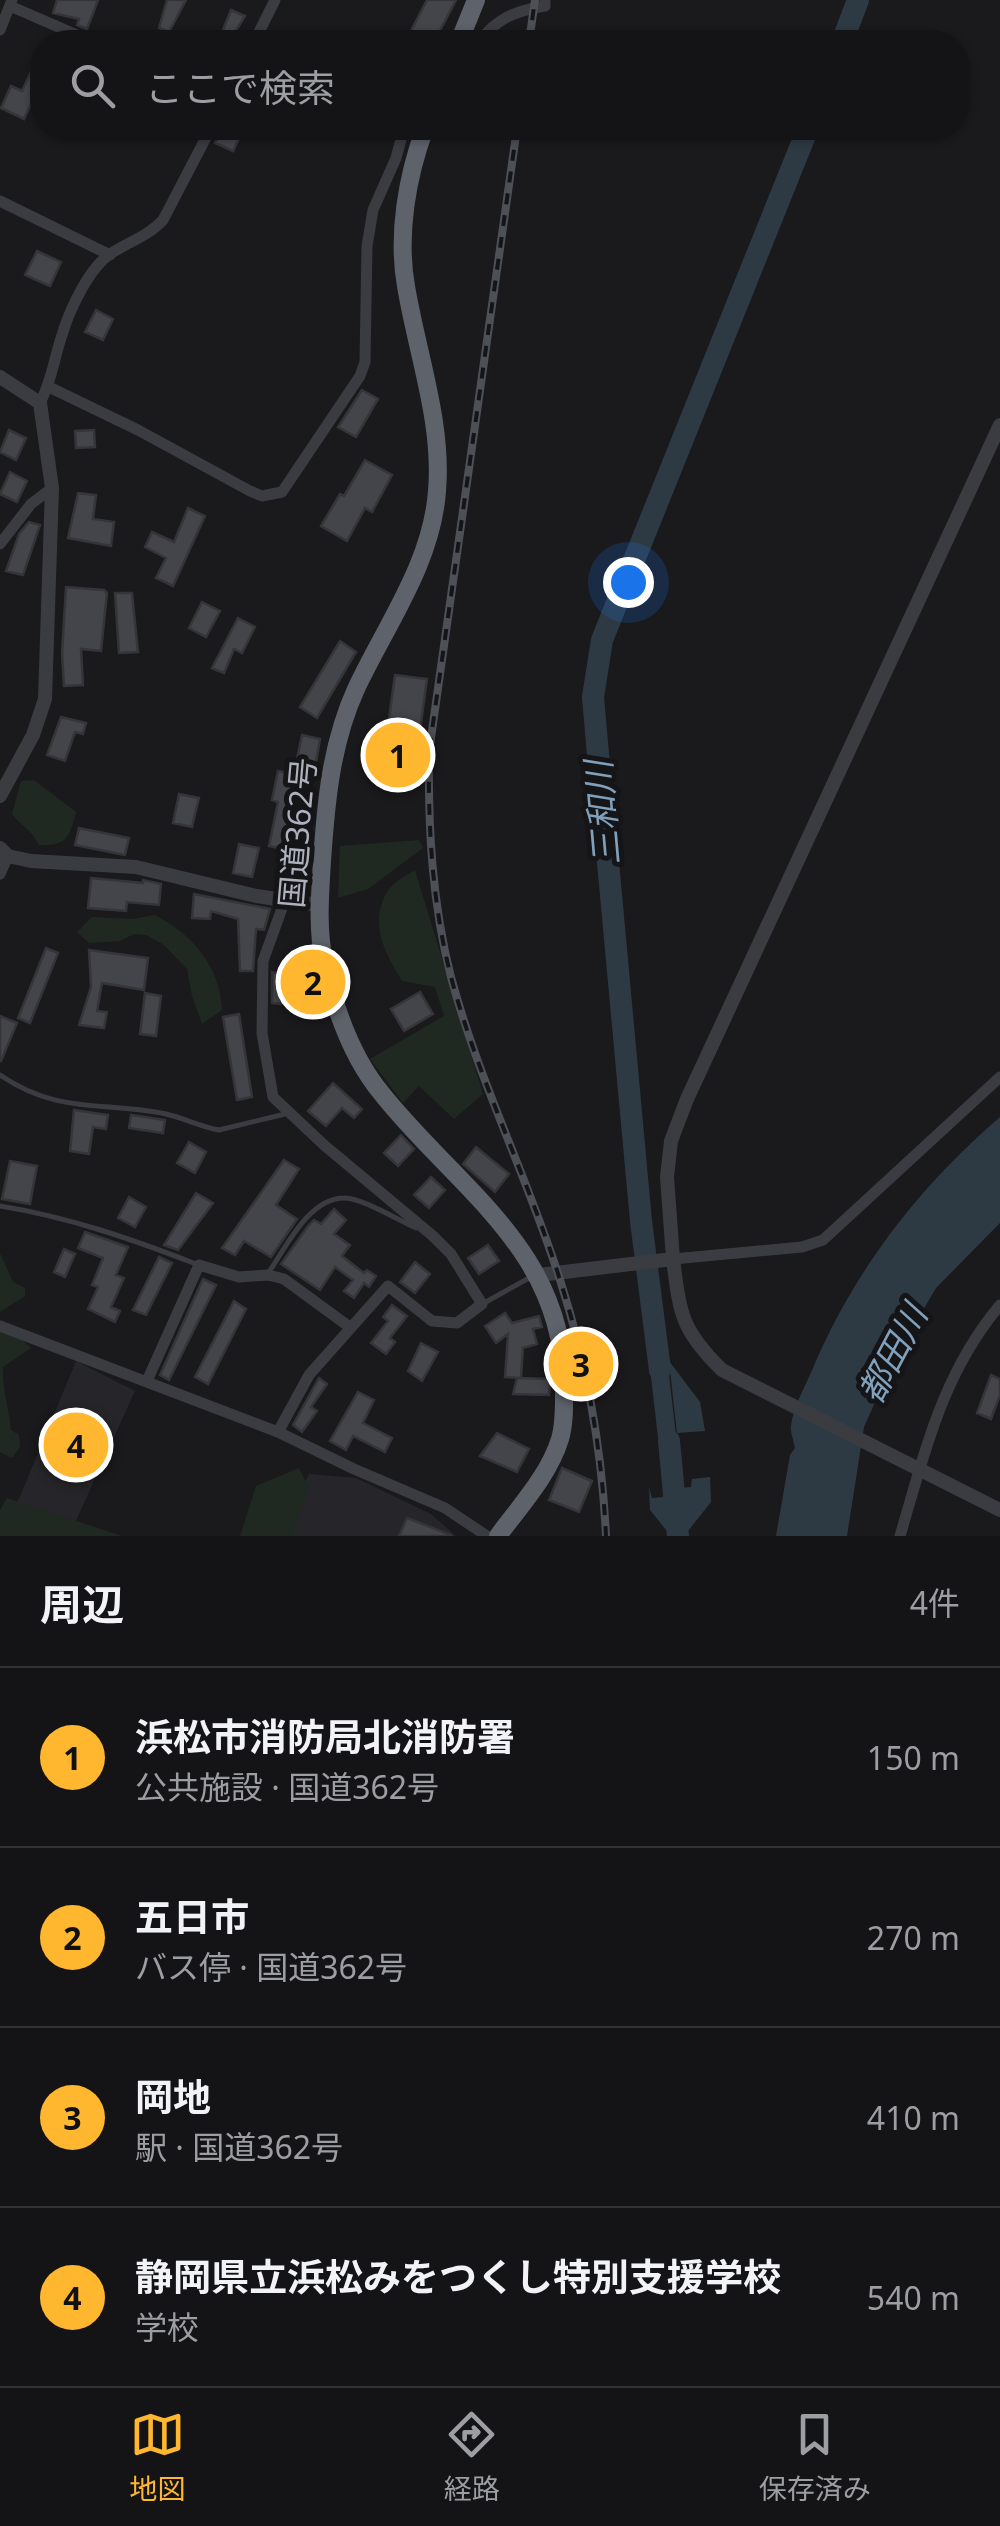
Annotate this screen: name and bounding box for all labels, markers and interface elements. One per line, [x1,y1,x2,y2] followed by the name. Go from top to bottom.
[30,30,970,140] search box
[65,58,120,113] icon: search
[145,61,335,113] text: ここで検索
[603,557,654,608] your location
[366,718,430,792] pin: 1
[573,755,629,867] water label: 三和川
[269,756,325,910] street label: 国道362号
[280,944,346,1020] pin: 2
[846,1292,939,1411] water label: 都田川
[548,1326,614,1402] pin: 3
[44,1408,108,1482] pin: 4
[40,1575,124,1632] text: 周辺
[910,1581,960,1624] text: 4件
[135,1710,515,1762] text: 浜松市消防局北消防署
[63,1736,82,1779] text: 1
[867,1736,960,1779] text: 150 m
[135,1765,439,1808] text: 公共施設 · 国道362号
[135,1890,249,1942] text: 五日市
[63,1916,82,1959] text: 2
[867,1916,960,1959] text: 270 m
[135,1945,407,1988] text: バス停 · 国道362号
[135,2070,211,2122] text: 岡地
[63,2096,82,2139] text: 3
[867,2096,960,2139] text: 410 m
[135,2125,343,2168] text: 駅 · 国道362号
[135,2250,781,2302] text: 静岡県立浜松みをつくし特別支援学校
[63,2276,82,2319] text: 4
[867,2276,960,2319] text: 540 m
[135,2305,199,2348] text: 学校
[129,2407,185,2507] tab: 地図
[444,2407,500,2507] tab: 経路
[759,2407,871,2507] tab: 保存済み

